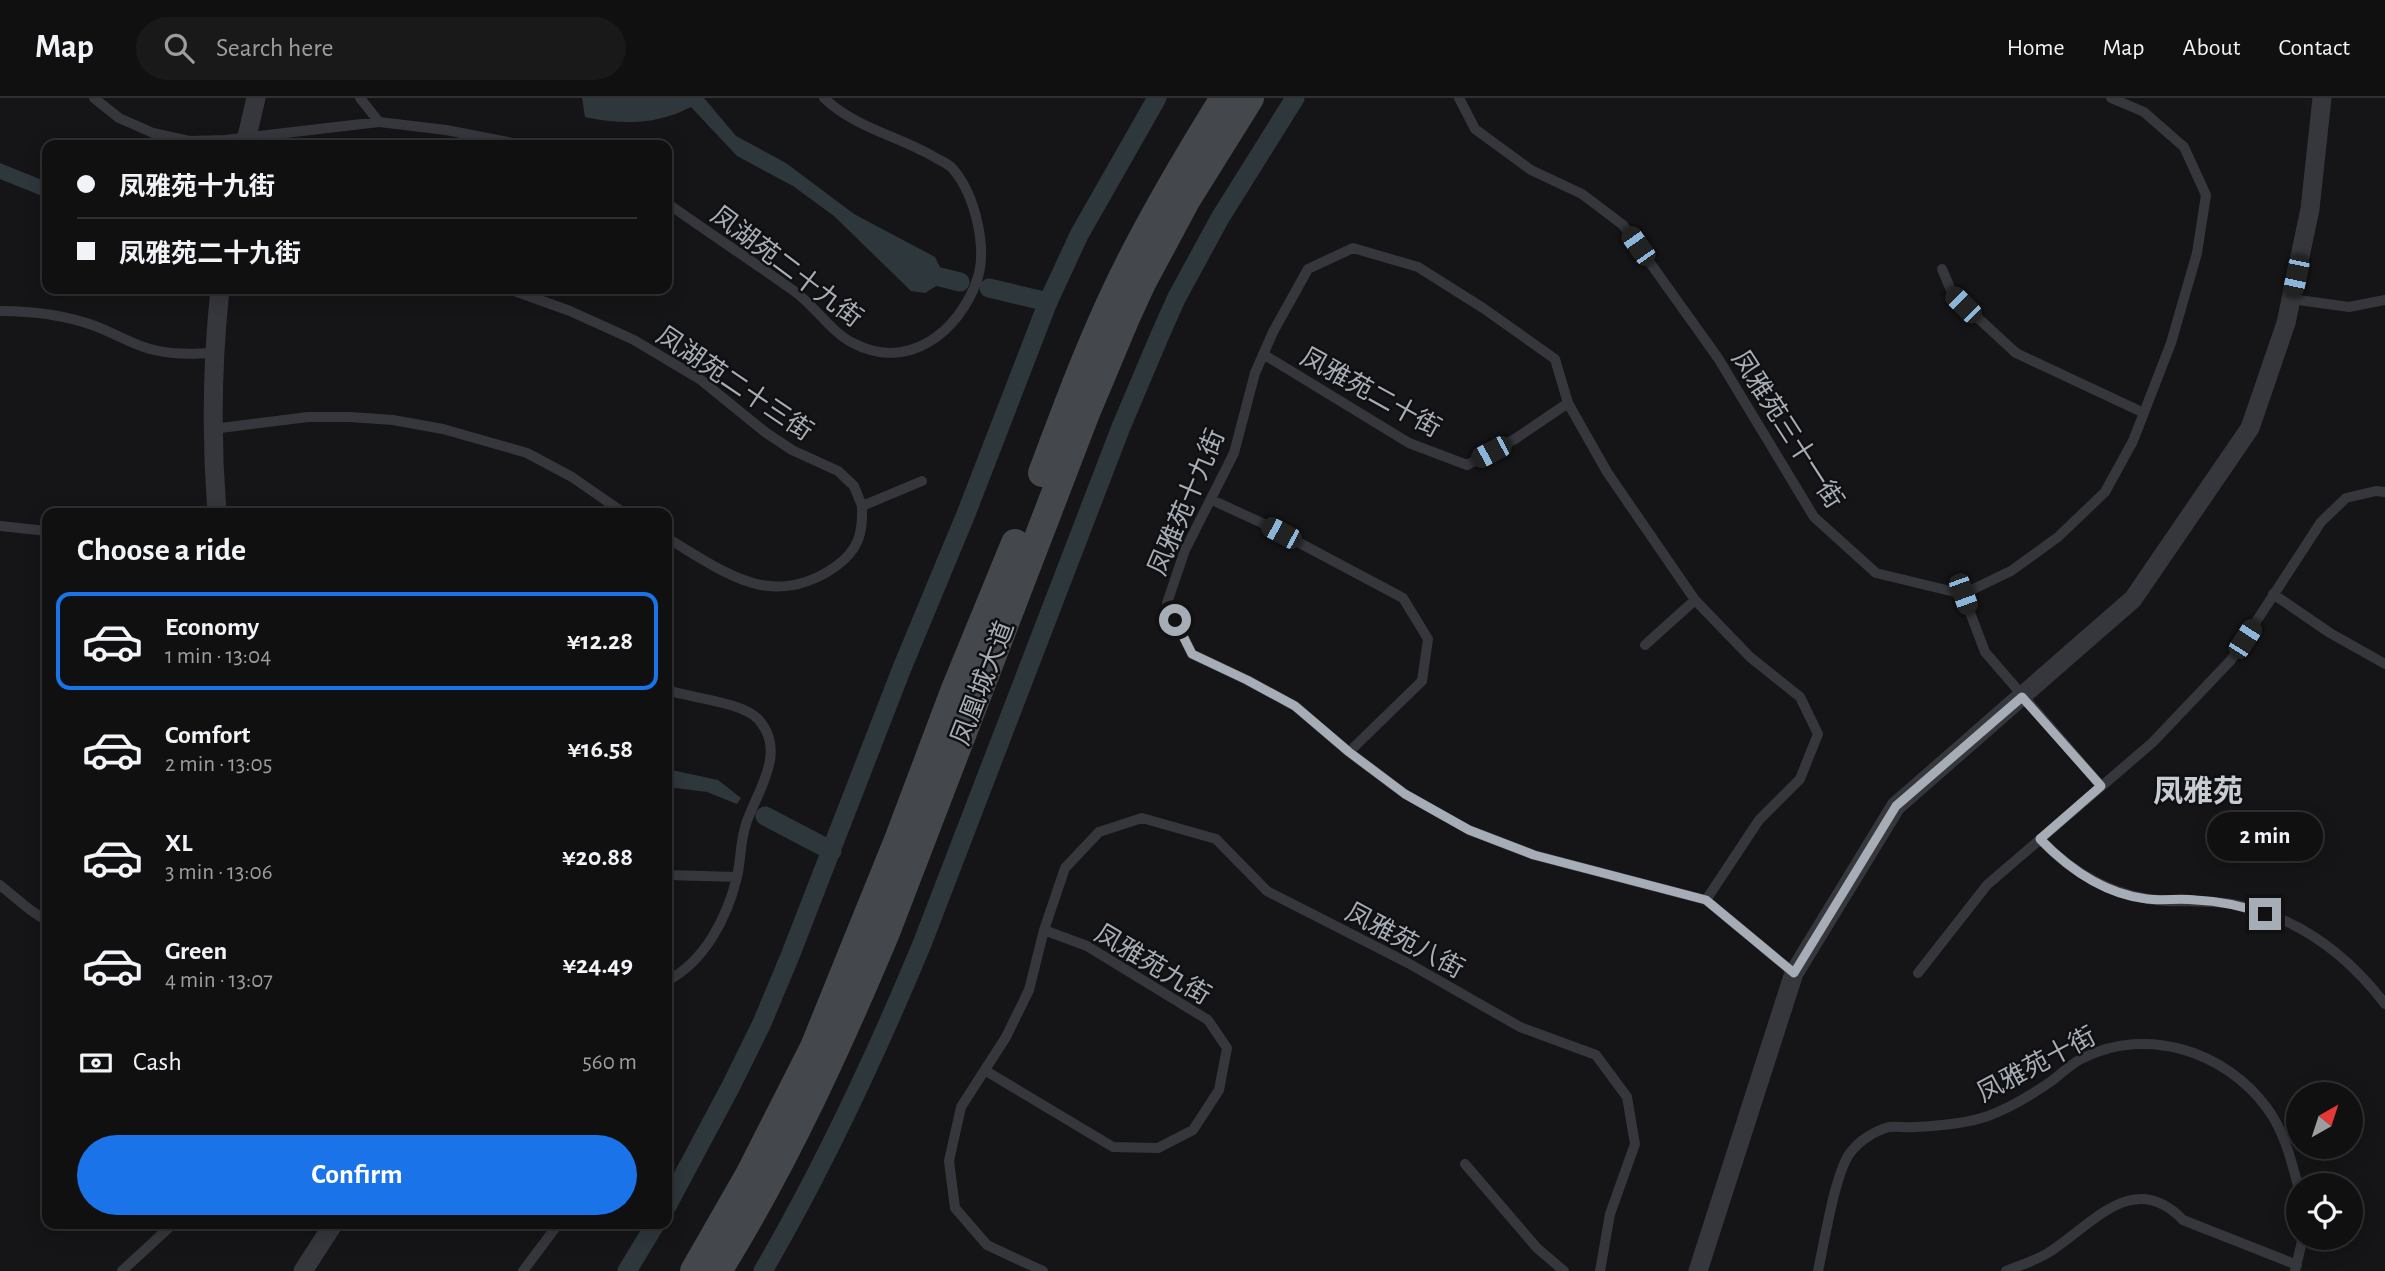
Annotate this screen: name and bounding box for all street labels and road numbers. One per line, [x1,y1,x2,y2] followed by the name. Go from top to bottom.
[706,201,868,332] street label: 凤湖苑二十九街
[652,321,818,445] street label: 凤湖苑二十三街
[1296,343,1446,442] street label: 凤雅苑二十街
[1727,346,1848,513] street label: 凤雅苑三十一街
[1144,425,1229,579] street label: 凤雅苑十九街
[946,617,1018,749] street label: 凤凰城大道
[1341,898,1469,983] street label: 凤雅苑八街
[1090,919,1215,1009] street label: 凤雅苑九街
[1972,1022,2100,1107] street label: 凤雅苑十街

